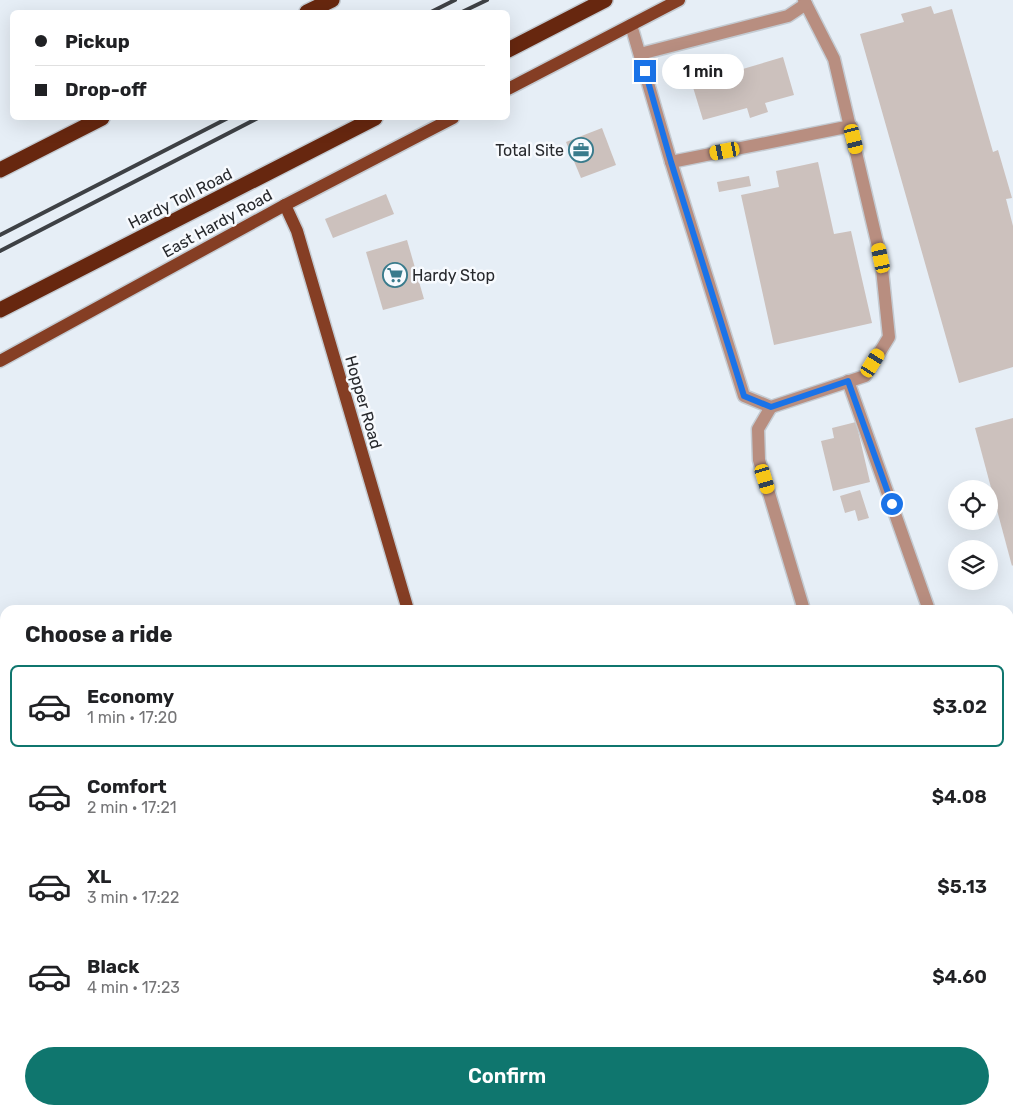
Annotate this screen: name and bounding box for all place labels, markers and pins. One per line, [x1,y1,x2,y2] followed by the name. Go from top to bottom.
[568,137,594,163] office icon: Total Site
[495,141,564,160] place label: Total Site
[382,262,408,288] supermarket icon: Hardy Stop
[412,266,495,285] place label: Hardy Stop

